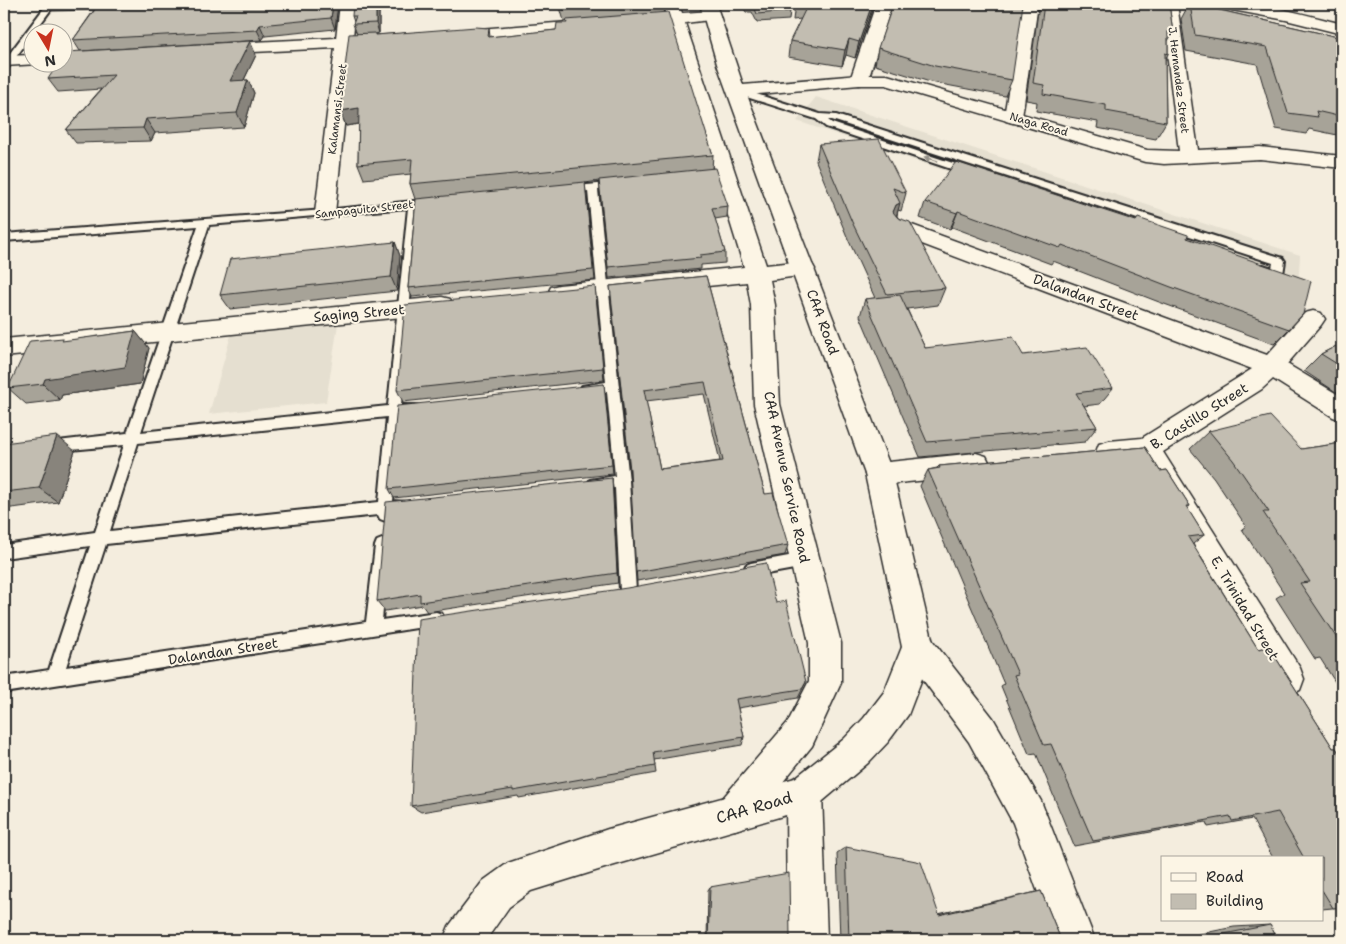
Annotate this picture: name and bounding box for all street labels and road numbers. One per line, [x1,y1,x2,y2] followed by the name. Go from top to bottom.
[1165,26,1193,134] street label: J. Hernandez Street
[325,63,351,155] street label: Kalamansi Street
[1008,109,1070,140] street label: Naga Road
[314,197,414,222] street label: Sampaguita Street
[1031,270,1141,324] street label: Dalandan Street
[803,287,843,357] street label: CAA Road
[313,300,405,326] street label: Saging Street
[1147,379,1251,453] street label: B. Castillo Street
[760,389,814,565] street label: CAA Avenue Service Road
[1207,553,1283,663] street label: E. Trinidad Street
[167,633,279,669] street label: Dalandan Street
[714,787,795,828] street label: CAA Road

